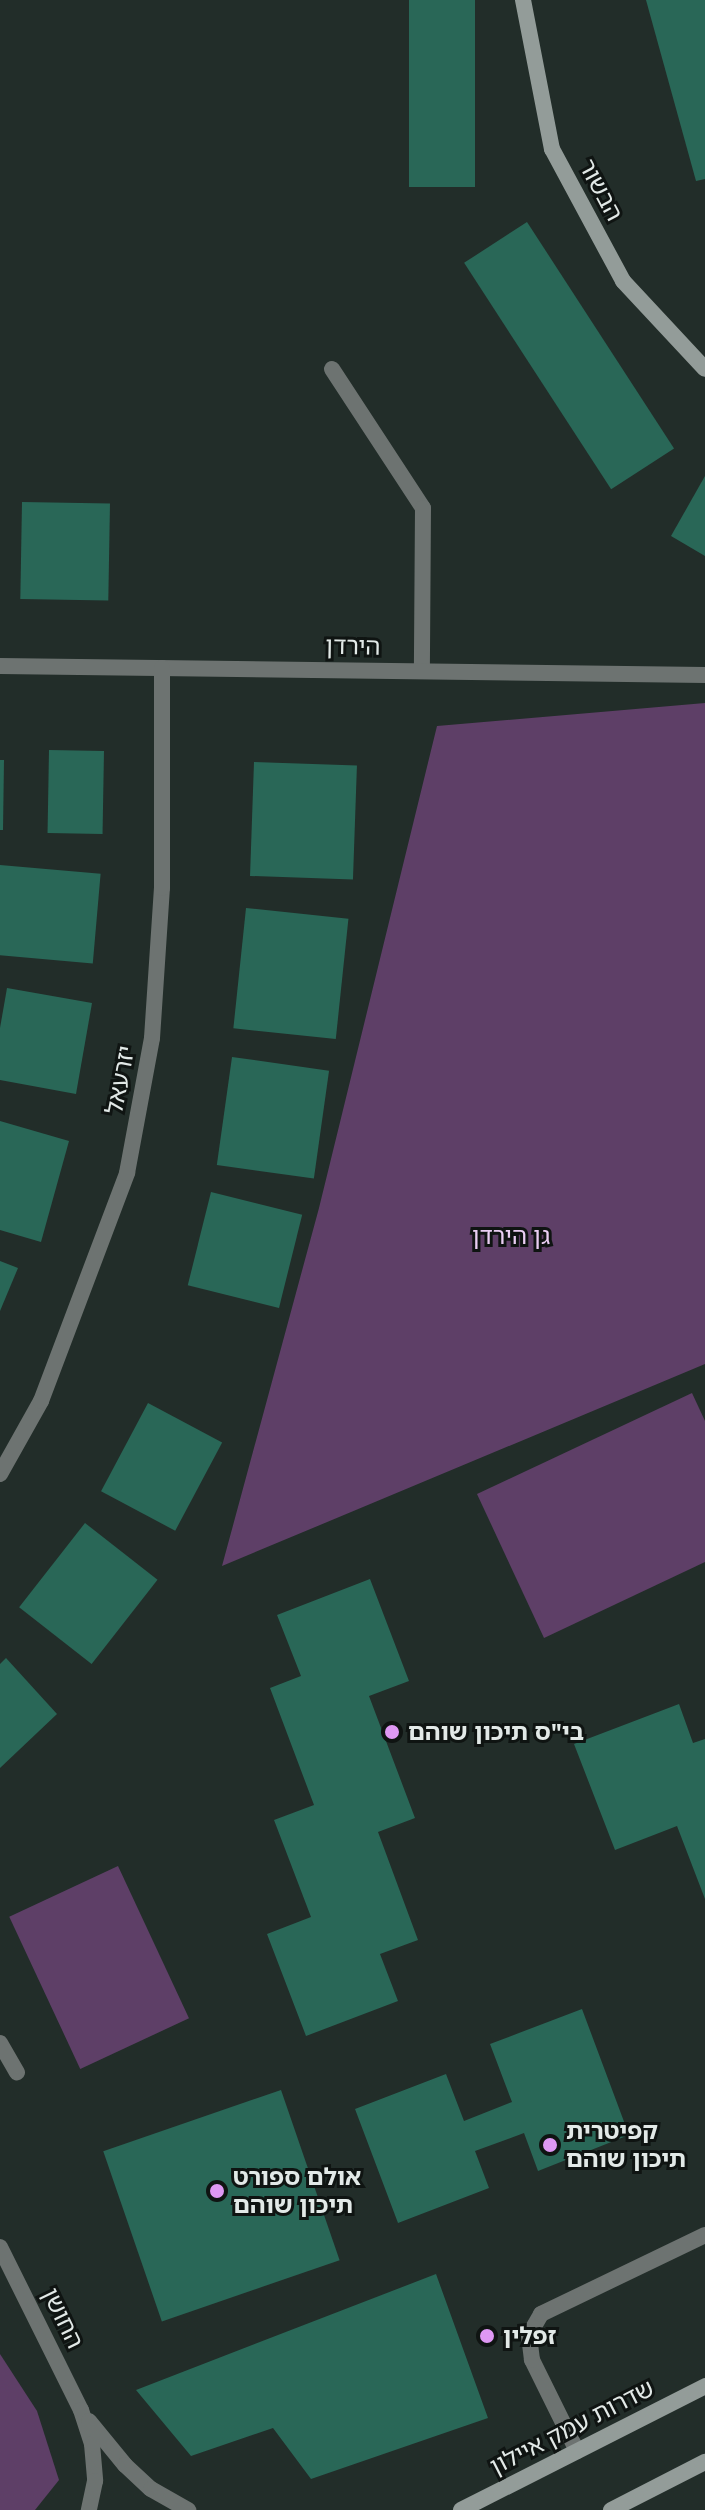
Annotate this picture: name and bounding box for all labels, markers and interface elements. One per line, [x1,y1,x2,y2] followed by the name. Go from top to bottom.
[573,154,629,226] street label: הבשור
[325,631,381,661] street label: הירדן
[99,1043,141,1117] street label: יזרעאל
[472,1222,550,1250] park label: גן הירדן
[408,1718,584,1746] place label: בי"ס תיכון שוהם
[383,1723,401,1741] marker: בי"ס תיכון שוהם
[566,2117,686,2173] place label: קפיטרית תיכון שוהם
[541,2136,559,2154] marker: קפיטרית תיכון שוהם
[233,2163,361,2219] place label: אולם ספורט תיכון שוהם
[208,2182,226,2200] marker: אולם ספורט תיכון שוהם
[36,2283,90,2353] street label: החושן
[503,2322,556,2350] place label: זפלין
[478,2327,496,2345] marker: זפלין
[485,2373,659,2481] street label: שדרות עמק איילון

